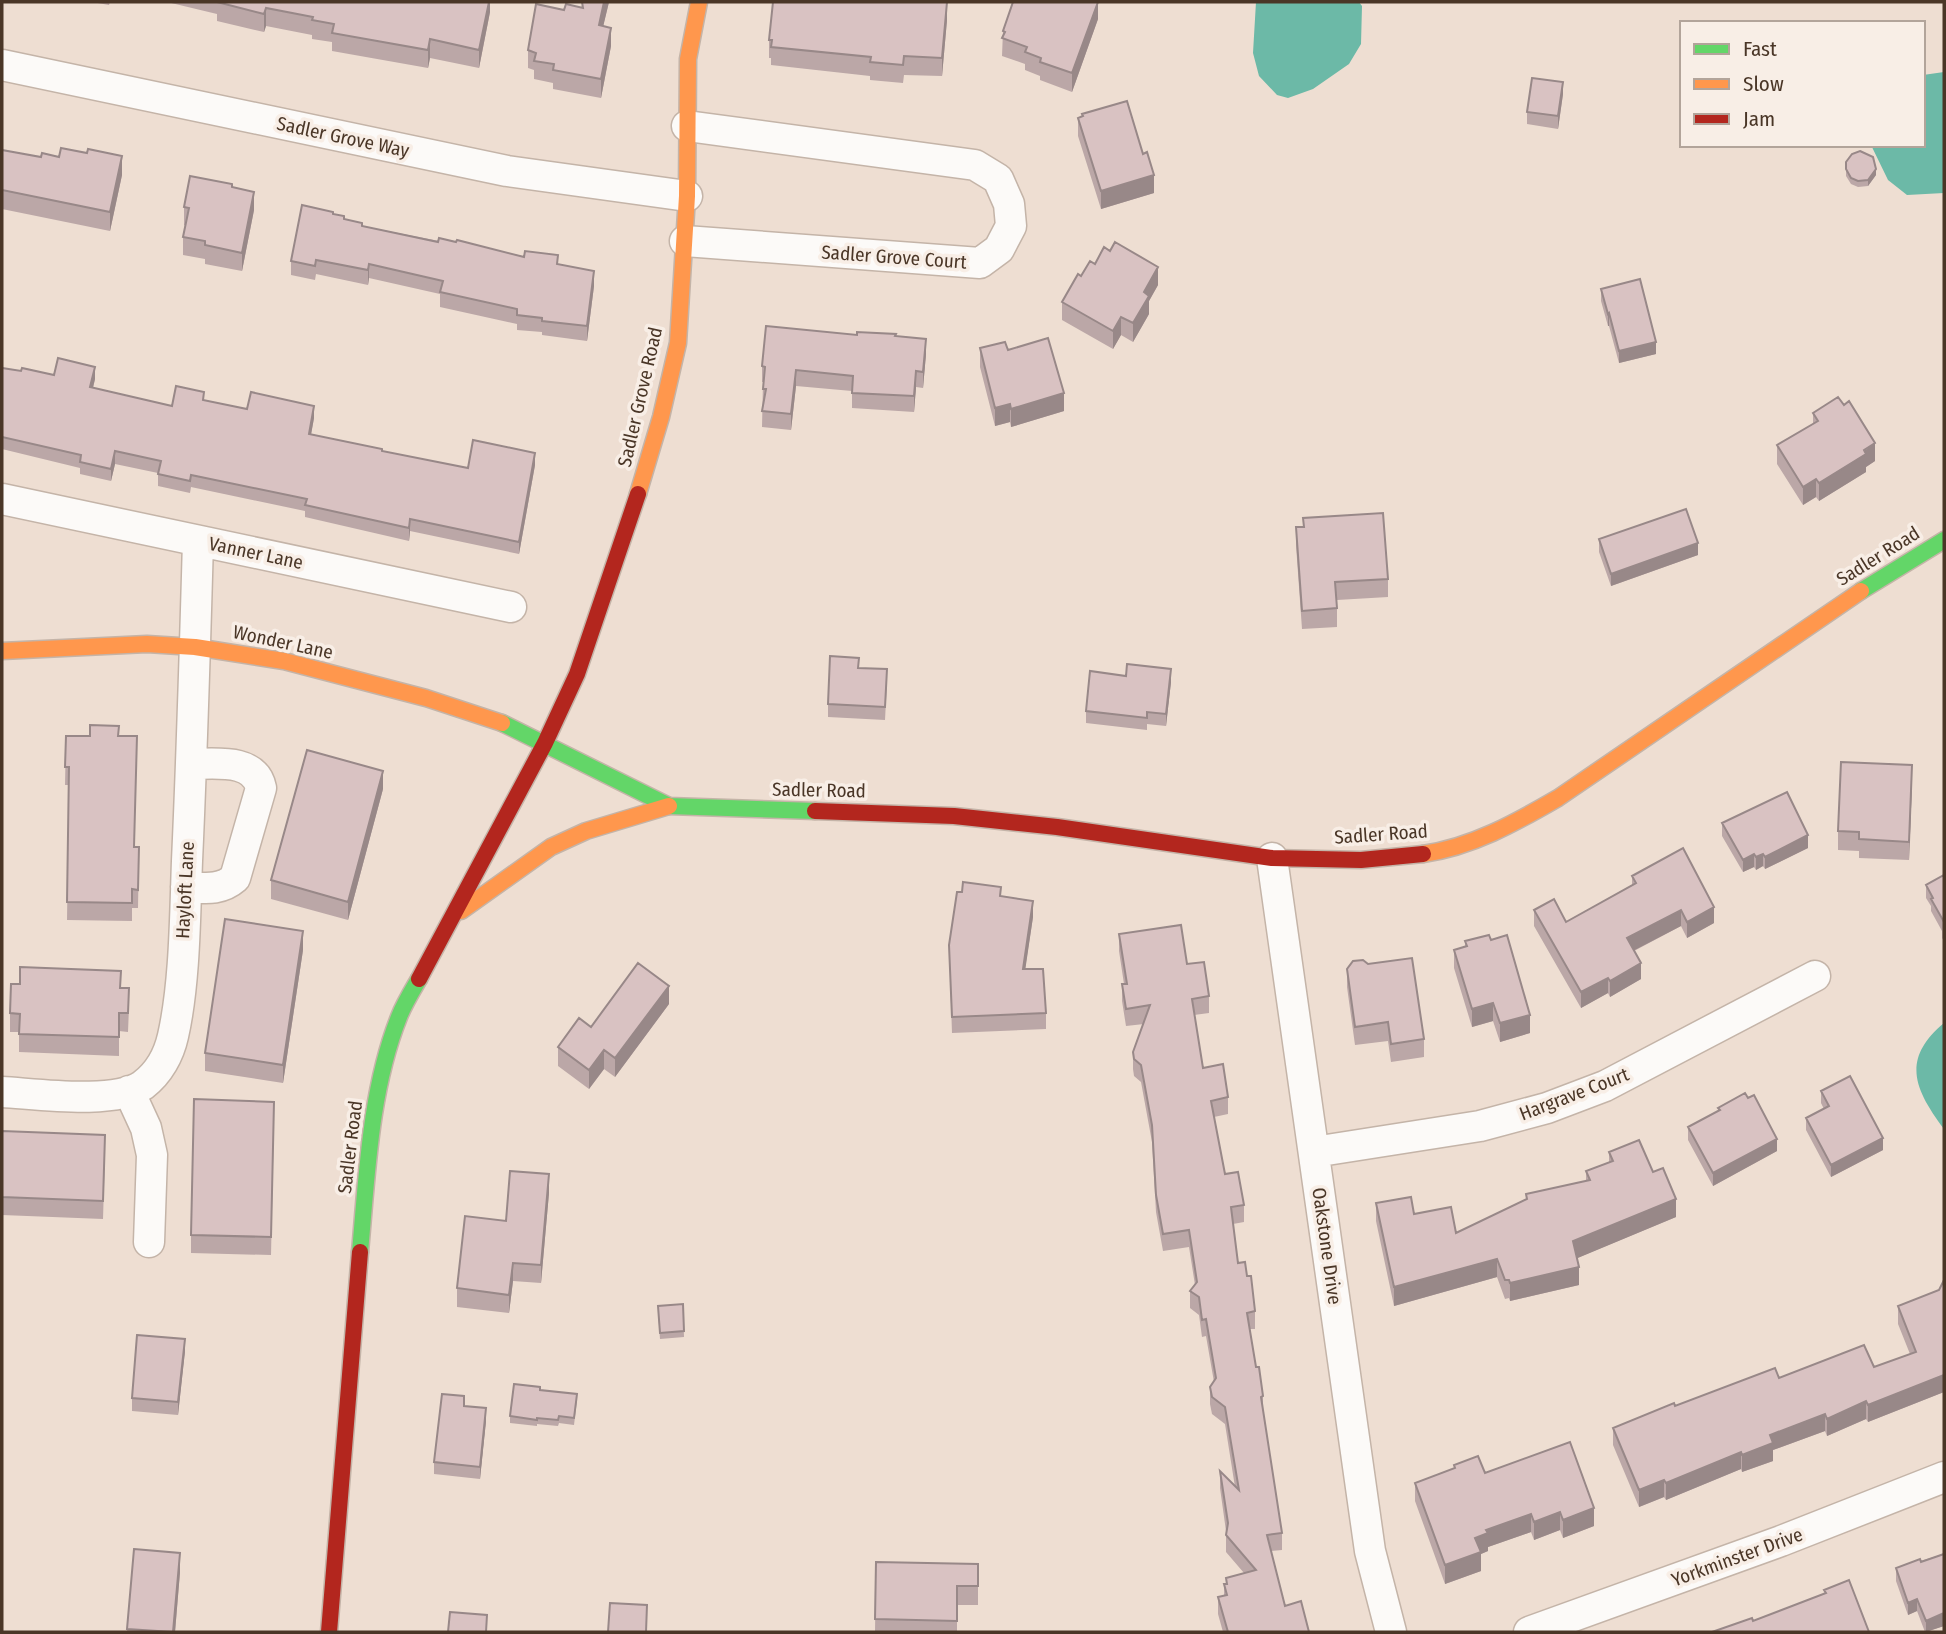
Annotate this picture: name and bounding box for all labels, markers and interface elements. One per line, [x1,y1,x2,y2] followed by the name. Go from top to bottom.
[1680,21,1925,147] legend
[1743,36,1777,62] text: Fast
[1743,71,1784,97] text: Slow
[1743,106,1775,132] text: Jam
[275,112,412,162] street label: Sadler Grove Way
[821,240,968,274] street label: Sadler Grove Court
[613,325,667,469] street label: Sadler Grove Road
[1832,521,1924,591] street label: Sadler Road
[207,532,305,574] street label: Vanner Lane
[231,620,335,664] street label: Wonder Lane
[772,778,866,802] street label: Sadler Road
[1333,819,1429,849] street label: Sadler Road
[171,841,199,939] street label: Hayloft Lane
[1516,1062,1633,1125] street label: Hargrave Court
[333,1099,367,1195] street label: Sadler Road
[1307,1186,1347,1306] street label: Oakstone Drive
[1668,1523,1806,1591] street label: Yorkminster Drive

